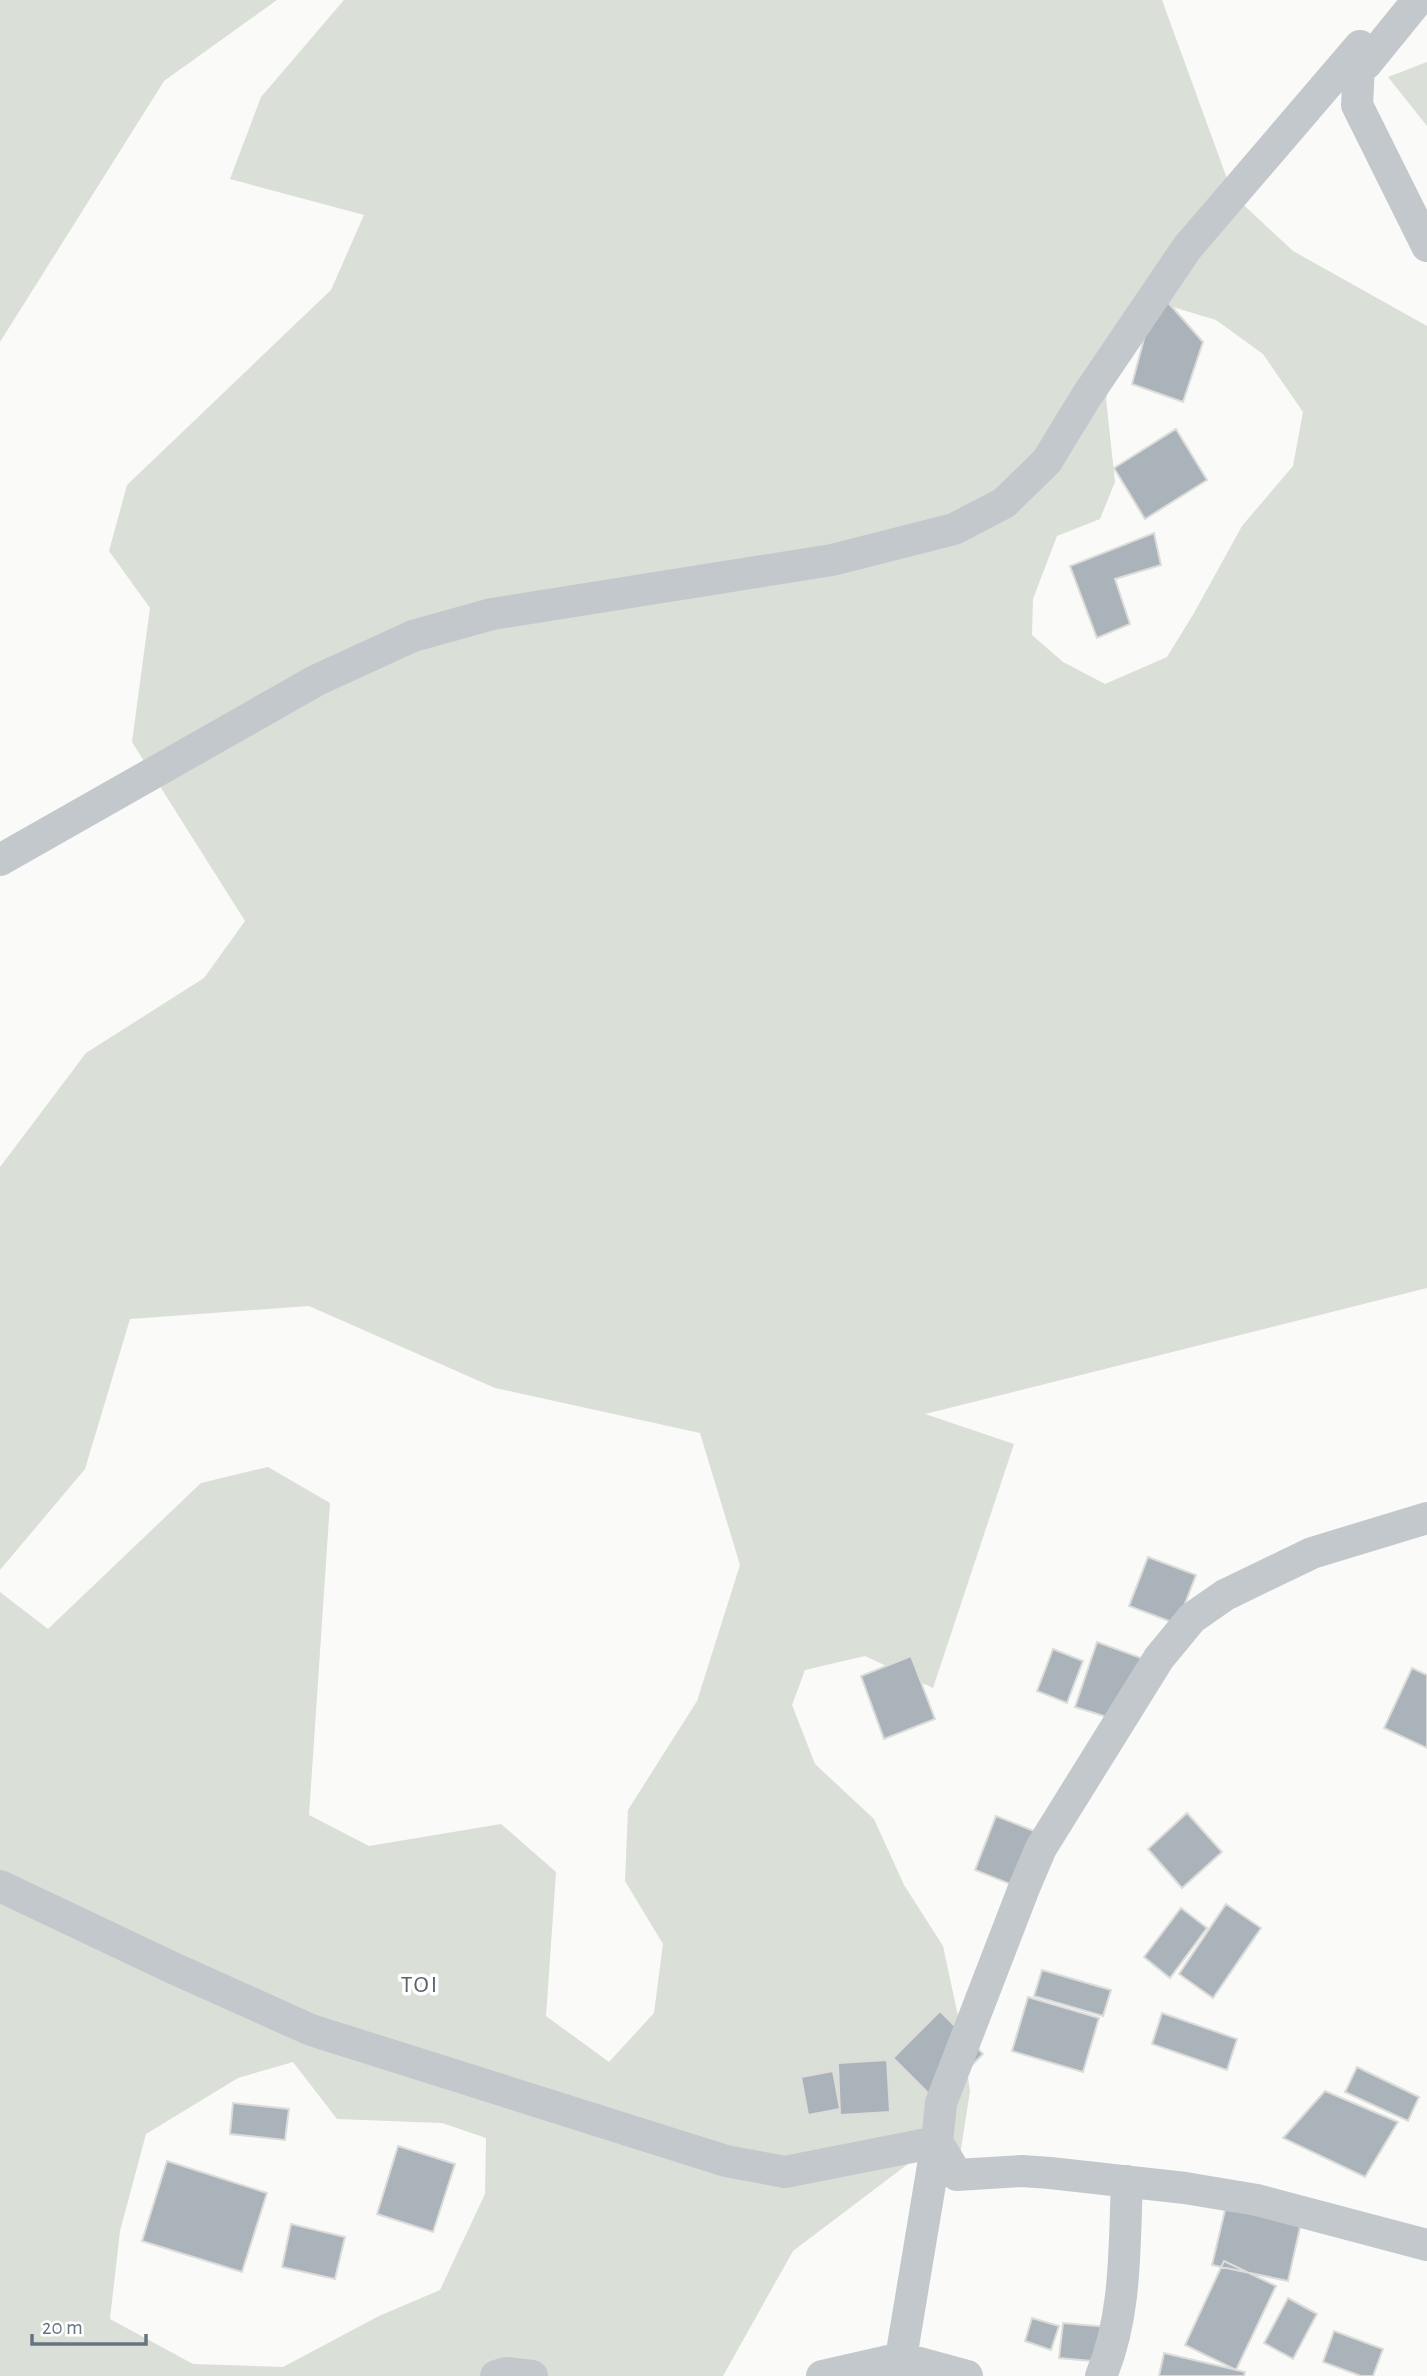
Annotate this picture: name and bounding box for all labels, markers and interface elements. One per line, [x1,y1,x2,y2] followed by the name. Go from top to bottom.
[401,1973,439,1997] district label: TOI
[32,2302,145,2346] scale bar
[42,2317,83,2338] text: 20 m

